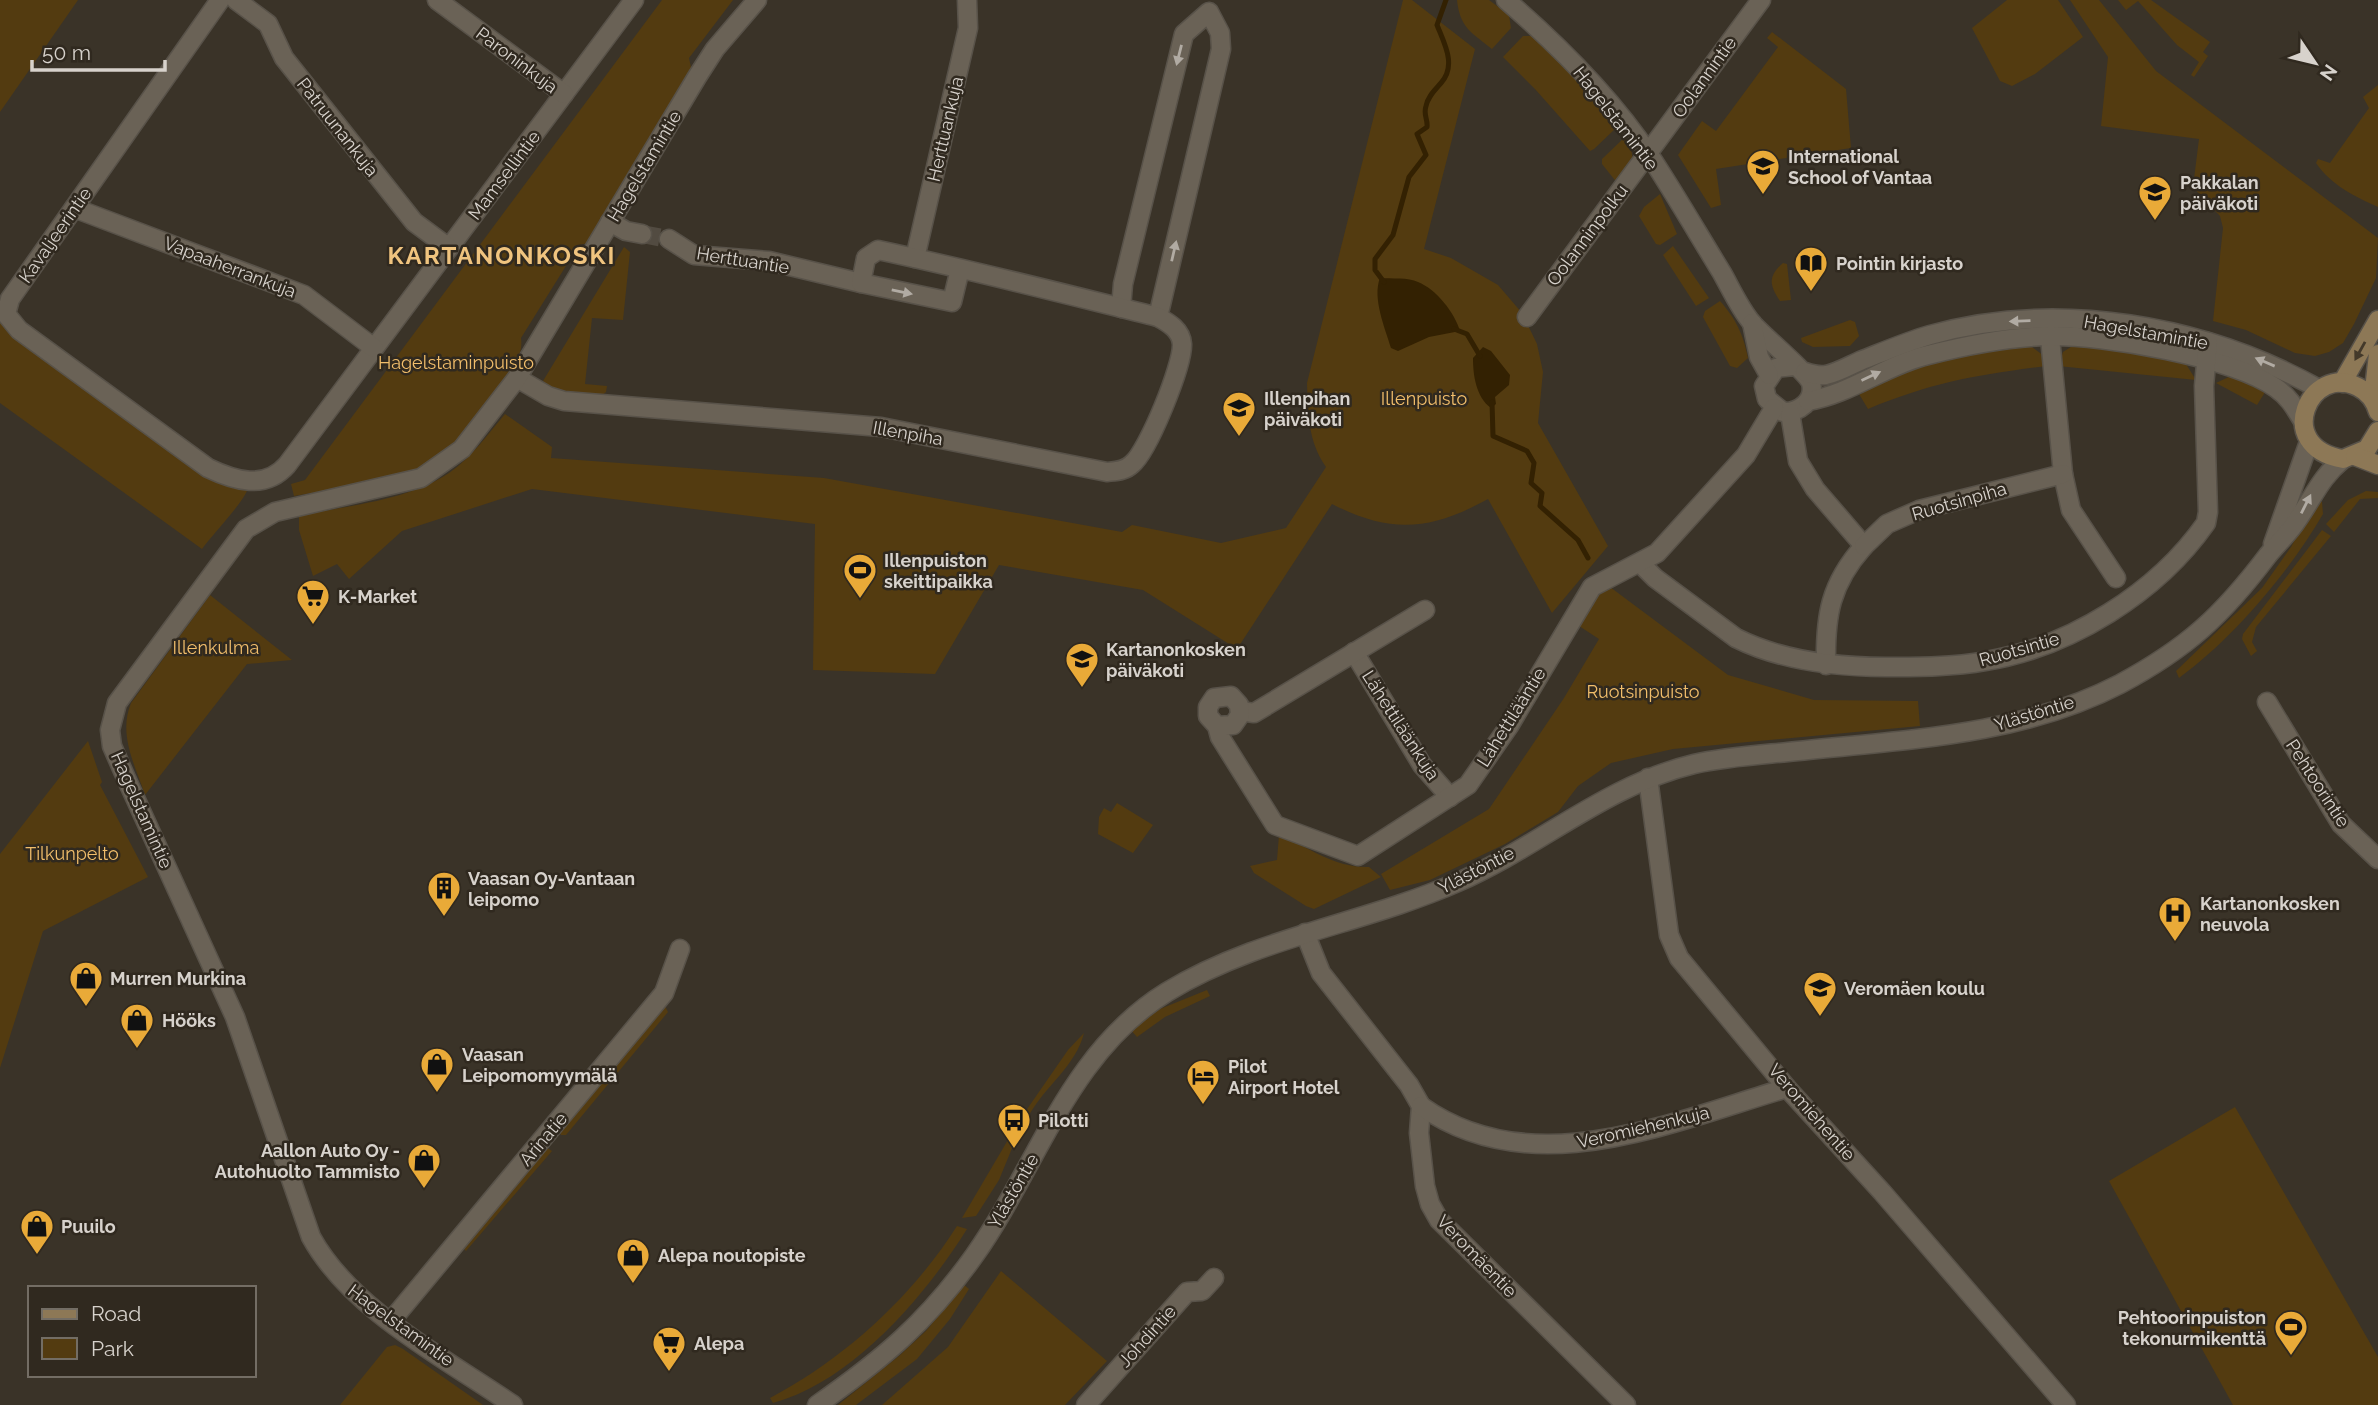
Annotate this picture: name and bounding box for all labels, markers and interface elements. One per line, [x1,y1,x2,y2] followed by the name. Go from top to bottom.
[472,23,562,97] street label: Paroninkuja
[32,28,164,72] scale bar
[2280,28,2350,98] north arrow
[1668,32,1741,122] street label: Oolannintie
[42,40,91,65] text: 50 m
[1173,44,1184,66] one-way arrow
[2316,61,2342,85] text: N
[1569,62,1663,174] street label: Hagelstamintie
[293,73,383,181] street label: Patruunankuja
[923,74,967,184] street label: Herttuankuja
[603,106,686,225] street label: Hagelstamintie
[464,126,545,224] street label: Mamsellintie
[1788,146,1932,188] place label: International School of Vantaa
[1744,147,1782,196] school or university icon: International School of Vantaa
[2180,172,2259,214] place label: Pakkalan päiväkoti
[2136,173,2174,222] school or university icon: Pakkalan päiväkoti
[1542,180,1632,290] street label: Oolanninpolku
[14,183,96,287] street label: Kavaljeerintie
[161,232,299,302] street label: Vapaaherrankuja
[1168,240,1179,262] one-way arrow
[388,241,616,270] district label: KARTANONKOSKI
[695,242,791,278] street label: Herttuantie
[1792,244,1830,293] library icon: Pointin kirjasto
[1836,253,1963,274] place label: Pointin kirjasto
[891,286,913,297] one-way arrow
[2082,311,2210,353] street label: Hagelstamintie
[2008,315,2030,326] one-way arrow
[2355,342,2367,362] one-way arrow
[378,352,534,373] park label: Hagelstaminpuisto
[2255,356,2276,367] one-way arrow
[1861,370,1881,382] one-way arrow
[1264,388,1350,430] place label: Illenpihan päiväkoti
[1381,388,1467,409] park label: Illenpuisto
[1220,389,1258,438] school or university icon: Illenpihan päiväkoti
[871,417,945,449] street label: Illenpiha
[1909,477,2009,525] street label: Ruotsinpiha
[2299,494,2311,514] one-way arrow
[884,550,993,592] place label: Illenpuiston skeittipaikka
[841,551,879,600] sports icon: Illenpuiston skeittipaikka
[294,577,332,626] supermarket icon: K-Market
[338,586,417,607] place label: K-Market
[1976,627,2062,670] street label: Ruotsintie
[173,637,259,658] park label: Illenkulma
[1106,639,1246,681] place label: Kartanonkosken päiväkoti
[1063,640,1101,689] school or university icon: Kartanonkosken päiväkoti
[1472,663,1550,770] street label: Lähettilääntie
[1358,666,1444,784] street label: Lähettiläänkuja
[1586,681,1700,702] park label: Ruotsinpuisto
[1991,691,2077,735] street label: Ylästöntie
[2282,735,2354,831] street label: Pehtoorintie
[107,748,177,872] street label: Hagelstamintie
[1434,842,1518,898] street label: Ylästöntie
[25,843,119,864] park label: Tilkunpelto
[468,868,635,910] place label: Vaasan Oy-Vantaan leipomo
[425,869,463,918] building icon: Vaasan Oy-Vantaan leipomo
[2200,893,2340,935] place label: Kartanonkosken neuvola
[2156,894,2194,943] hospital icon: Kartanonkosken neuvola
[67,959,105,1008] shop icon: Murren Murkina
[110,968,246,989] place label: Murren Murkina
[1801,969,1839,1018] school or university icon: Veromäen koulu
[1844,978,1985,999] place label: Veromäen koulu
[118,1001,156,1050] shop icon: Hööks
[162,1010,216,1031] place label: Hööks
[462,1044,617,1086] place label: Vaasan Leipomomyymälä
[418,1045,456,1094] shop icon: Vaasan Leipomomyymälä
[1228,1056,1340,1098] place label: Pilot Airport Hotel
[1184,1057,1222,1106] hotel icon: Pilot Airport Hotel
[1764,1059,1860,1165] street label: Veromiehentie
[995,1101,1033,1150] bus stop icon: Pilotti
[1575,1102,1711,1152] street label: Veromiehenkuja
[515,1108,572,1170] street label: Arinatie
[1038,1110,1089,1131] place label: Pilotti
[215,1140,400,1182] place label: Aallon Auto Oy - Autohuolto Tammisto
[405,1141,443,1190] shop icon: Aallon Auto Oy - Autohuolto Tammisto
[983,1150,1043,1232] street label: Ylästöntie
[18,1207,56,1256] shop icon: Puuilo
[1433,1211,1522,1302] street label: Veromäentie
[61,1216,116,1237] place label: Puuilo
[614,1236,652,1285] shop icon: Alepa noutopiste
[658,1245,806,1266] place label: Alepa noutopiste
[344,1280,458,1371] street label: Hagelstamintie
[28,1286,256,1377] legend
[91,1301,141,1326] text: Road
[1114,1301,1180,1371] street label: Johdintie
[2118,1307,2266,1349] place label: Pehtoorinpuiston tekonurmikenttä
[2272,1308,2310,1357] sports icon: Pehtoorinpuiston tekonurmikenttä
[650,1324,688,1373] supermarket icon: Alepa
[694,1333,744,1354] place label: Alepa
[91,1336,134,1361] text: Park

